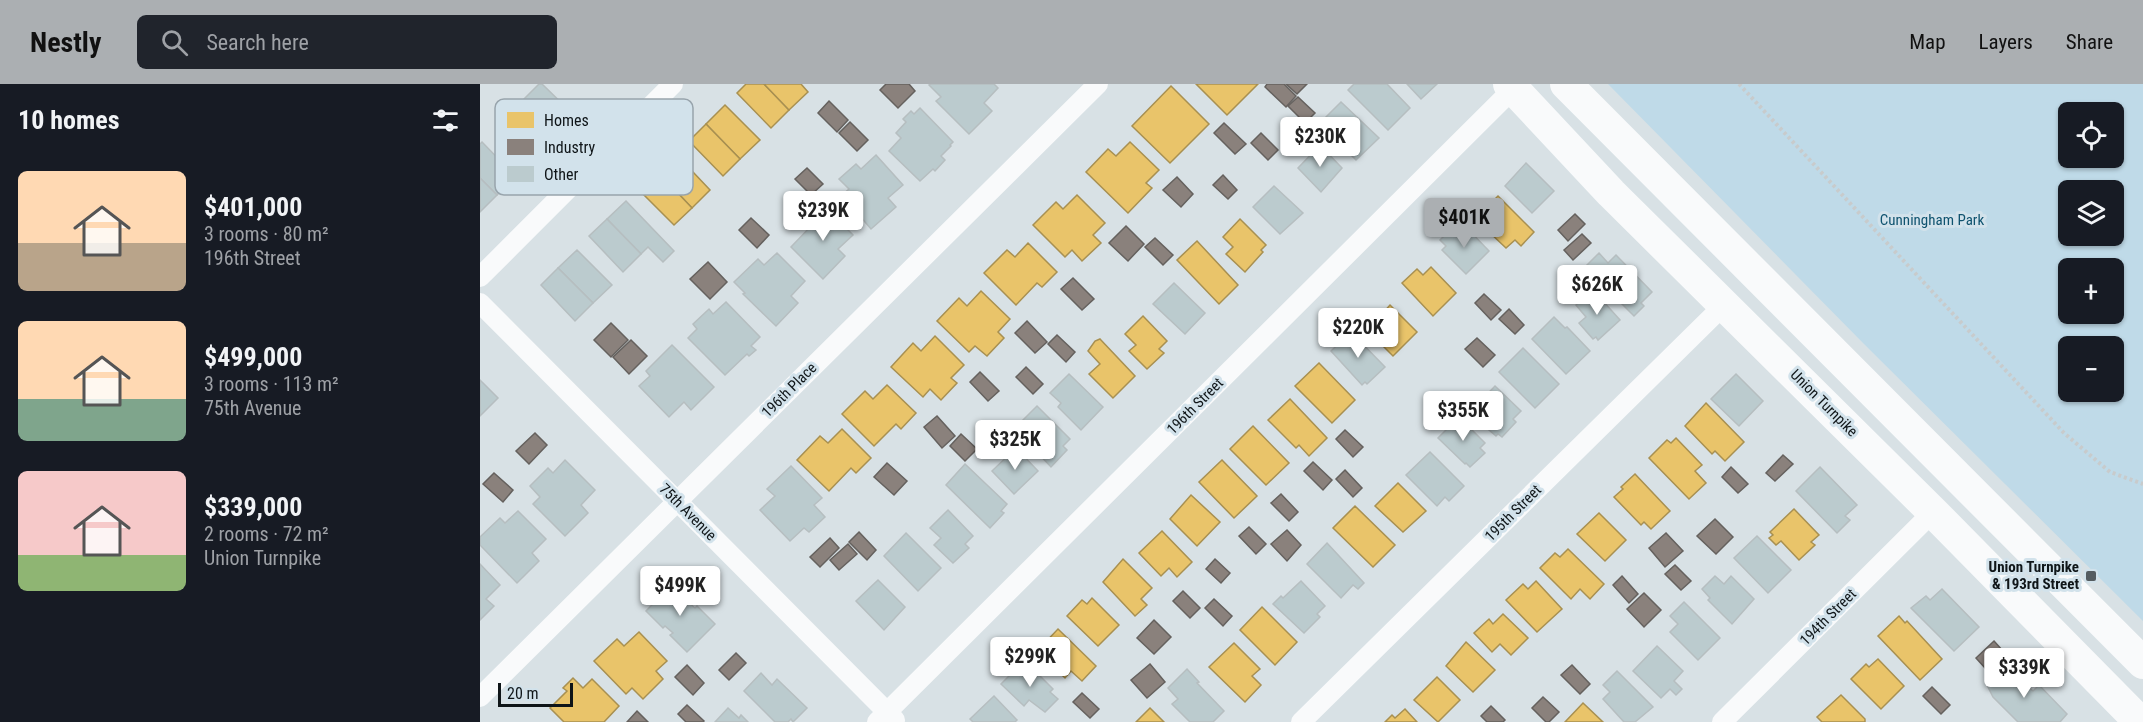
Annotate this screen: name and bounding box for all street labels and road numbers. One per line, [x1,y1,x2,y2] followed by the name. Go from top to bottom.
[758,359,820,421] street label: 196th Place
[1787,366,1861,440] street label: Union Turnpike
[1163,374,1227,438] street label: 196th Street
[656,480,720,544] street label: 75th Avenue
[1481,481,1545,545] street label: 195th Street
[1796,585,1860,649] street label: 194th Street

